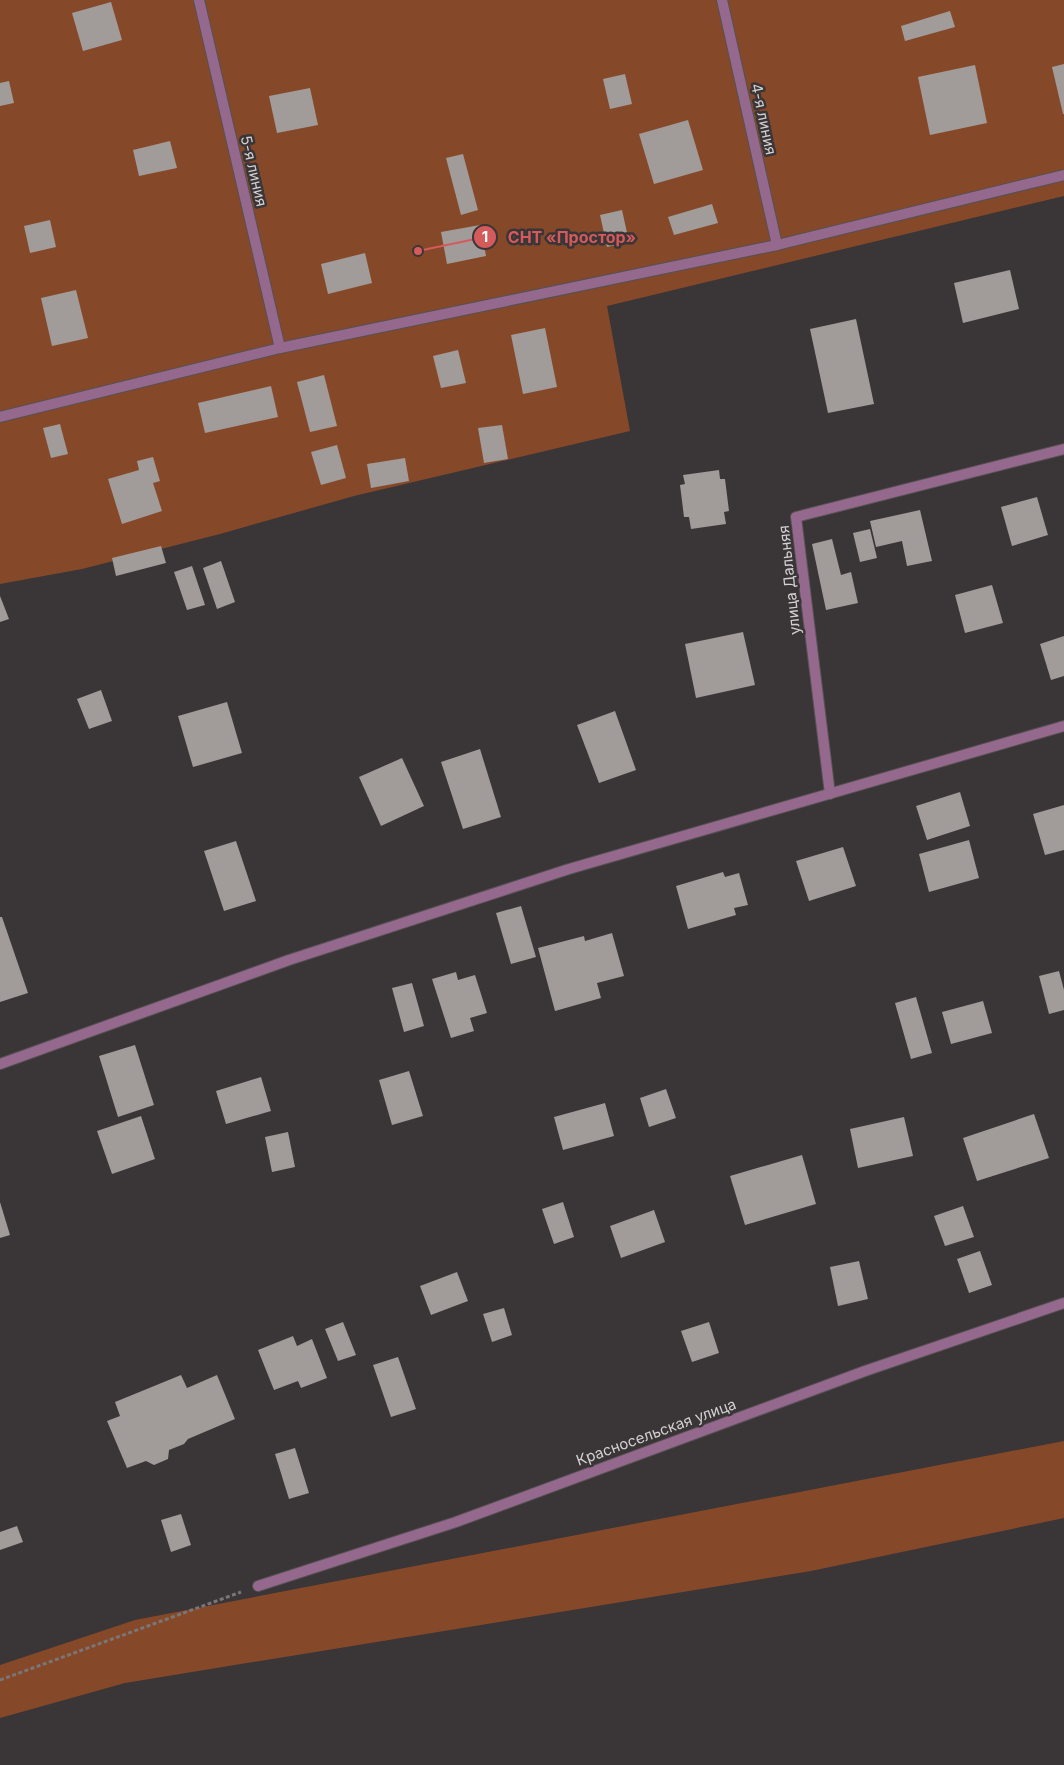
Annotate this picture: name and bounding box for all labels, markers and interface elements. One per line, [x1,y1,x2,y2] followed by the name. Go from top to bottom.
[747,81,781,157] street label: 4-я линия
[237,134,271,208] street label: 5-я линия
[473,221,646,252] callout: СНТ «Простор»
[482,227,488,246] text: 1
[508,227,636,247] text: СНТ «Простор»
[774,524,804,636] street label: улица Дальняя
[573,1394,739,1470] street label: Красносельская улица

